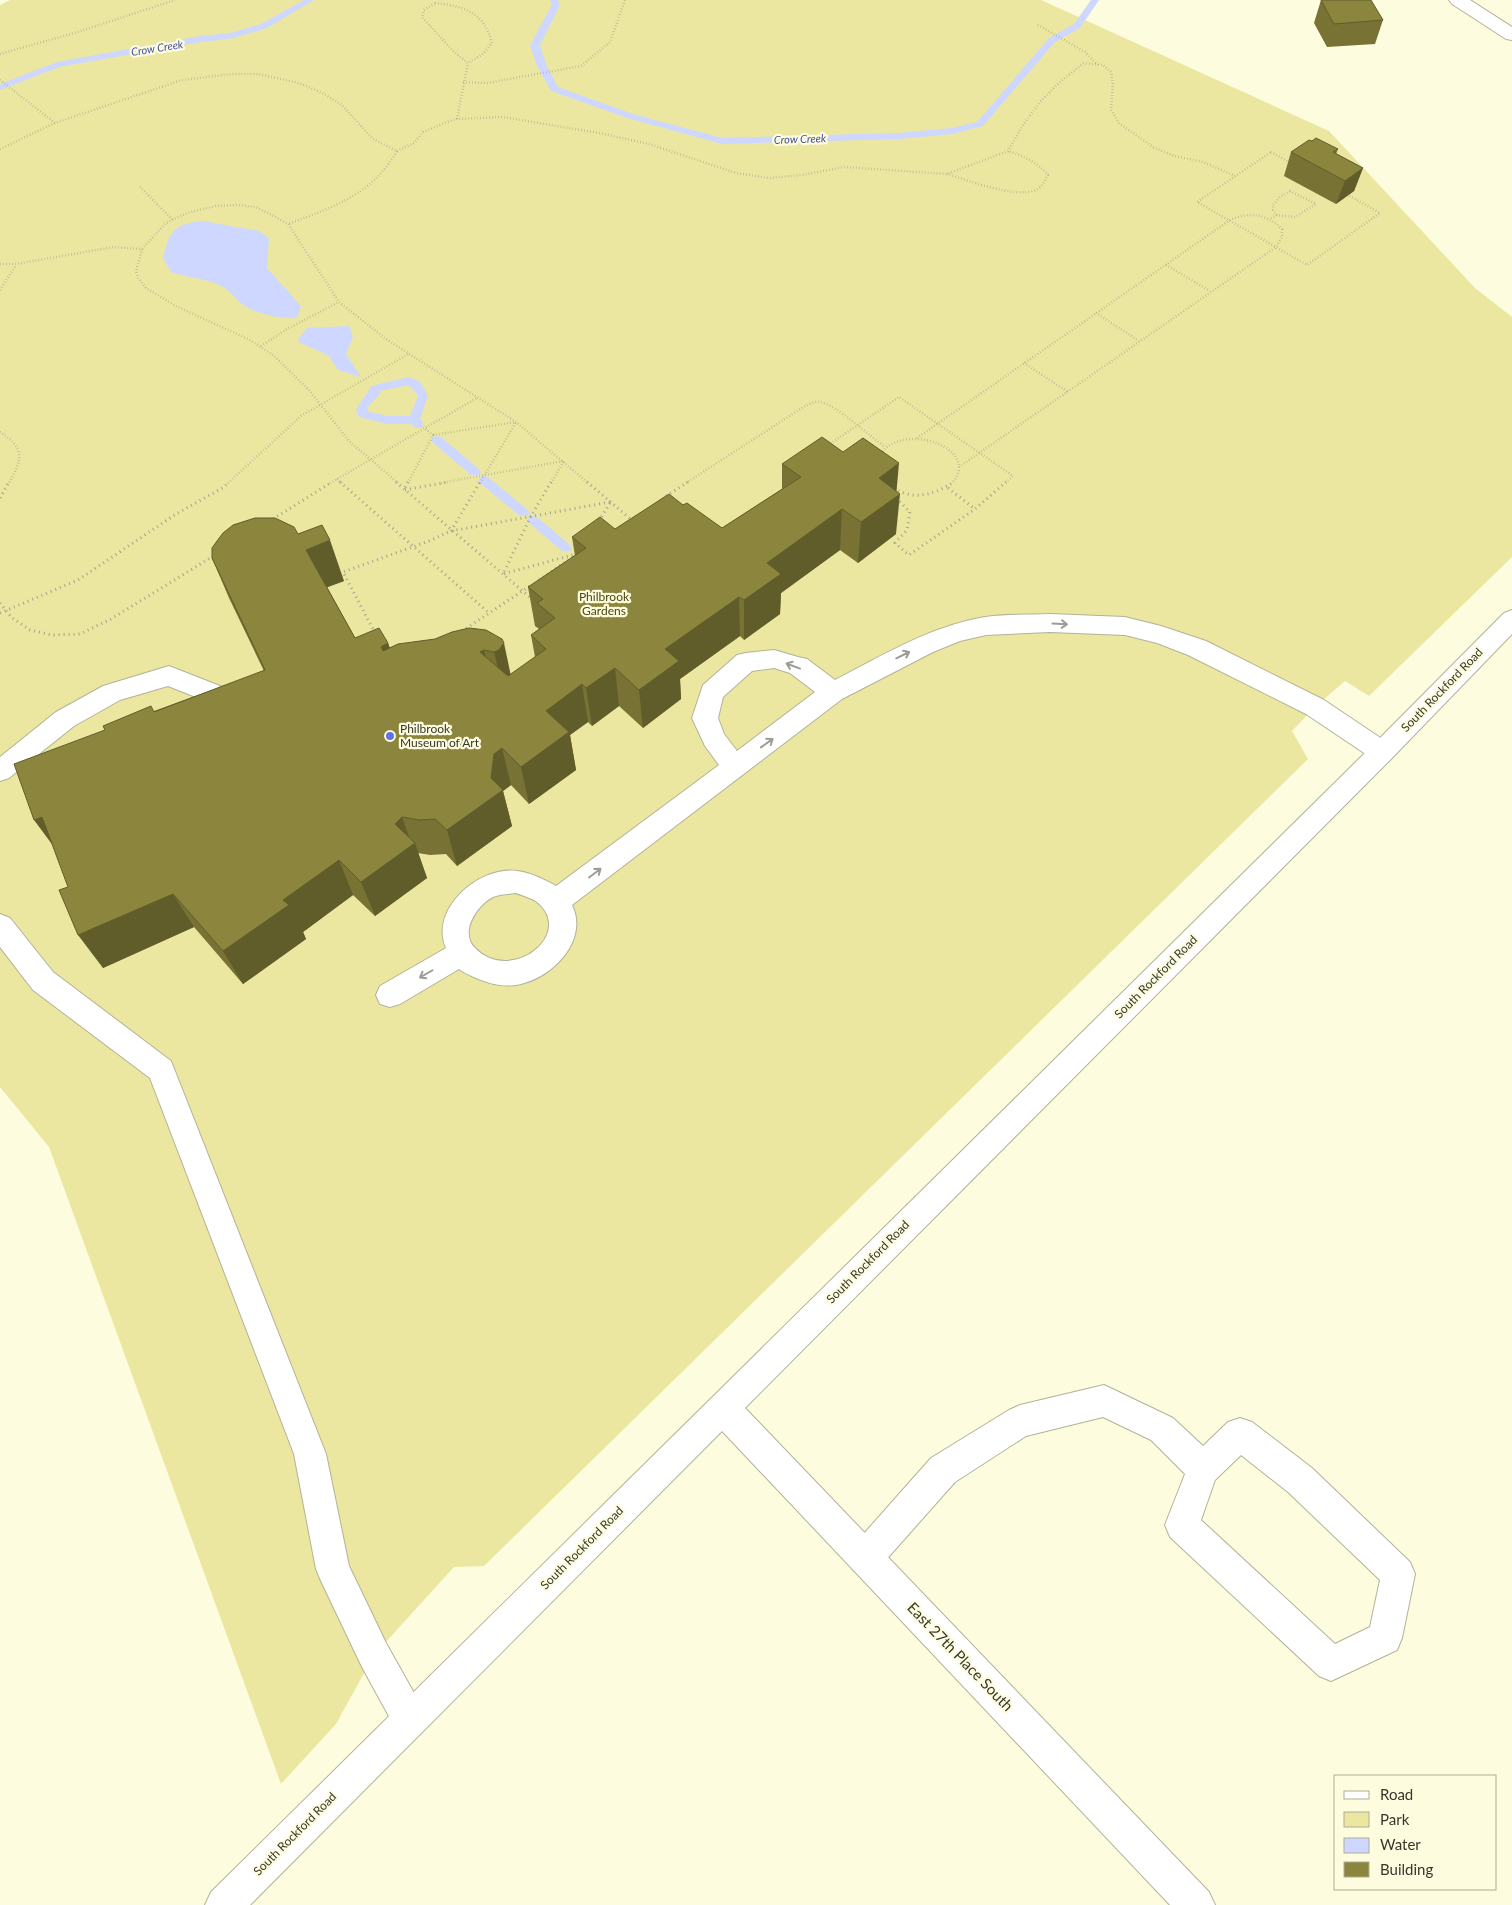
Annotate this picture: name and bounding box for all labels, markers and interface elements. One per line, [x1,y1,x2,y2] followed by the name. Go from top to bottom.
[130,37,185,58] water label: Crow Creek
[774,131,827,146] water label: Crow Creek
[579,589,630,618] park label: Philbrook Gardens
[1051,619,1067,628] one-way arrow
[1398,644,1486,735] street label: South Rockford Road
[895,650,910,660] one-way arrow
[786,660,801,670] one-way arrow
[400,721,480,750] place label: Philbrook Museum of Art
[384,730,396,742] marker: Philbrook Museum of Art
[759,738,773,748] one-way arrow
[588,867,601,878] one-way arrow
[1111,932,1200,1021] street label: South Rockford Road
[419,969,434,979] one-way arrow
[823,1217,912,1306] street label: South Rockford Road
[537,1503,626,1592] street label: South Rockford Road
[904,1598,1017,1714] street label: East 27th Place South
[1334,1775,1497,1890] legend
[1380,1785,1413,1803] text: Road
[250,1789,339,1878] street label: South Rockford Road
[1380,1810,1410,1828] text: Park
[1380,1835,1421,1853] text: Water
[1380,1860,1433,1878] text: Building

